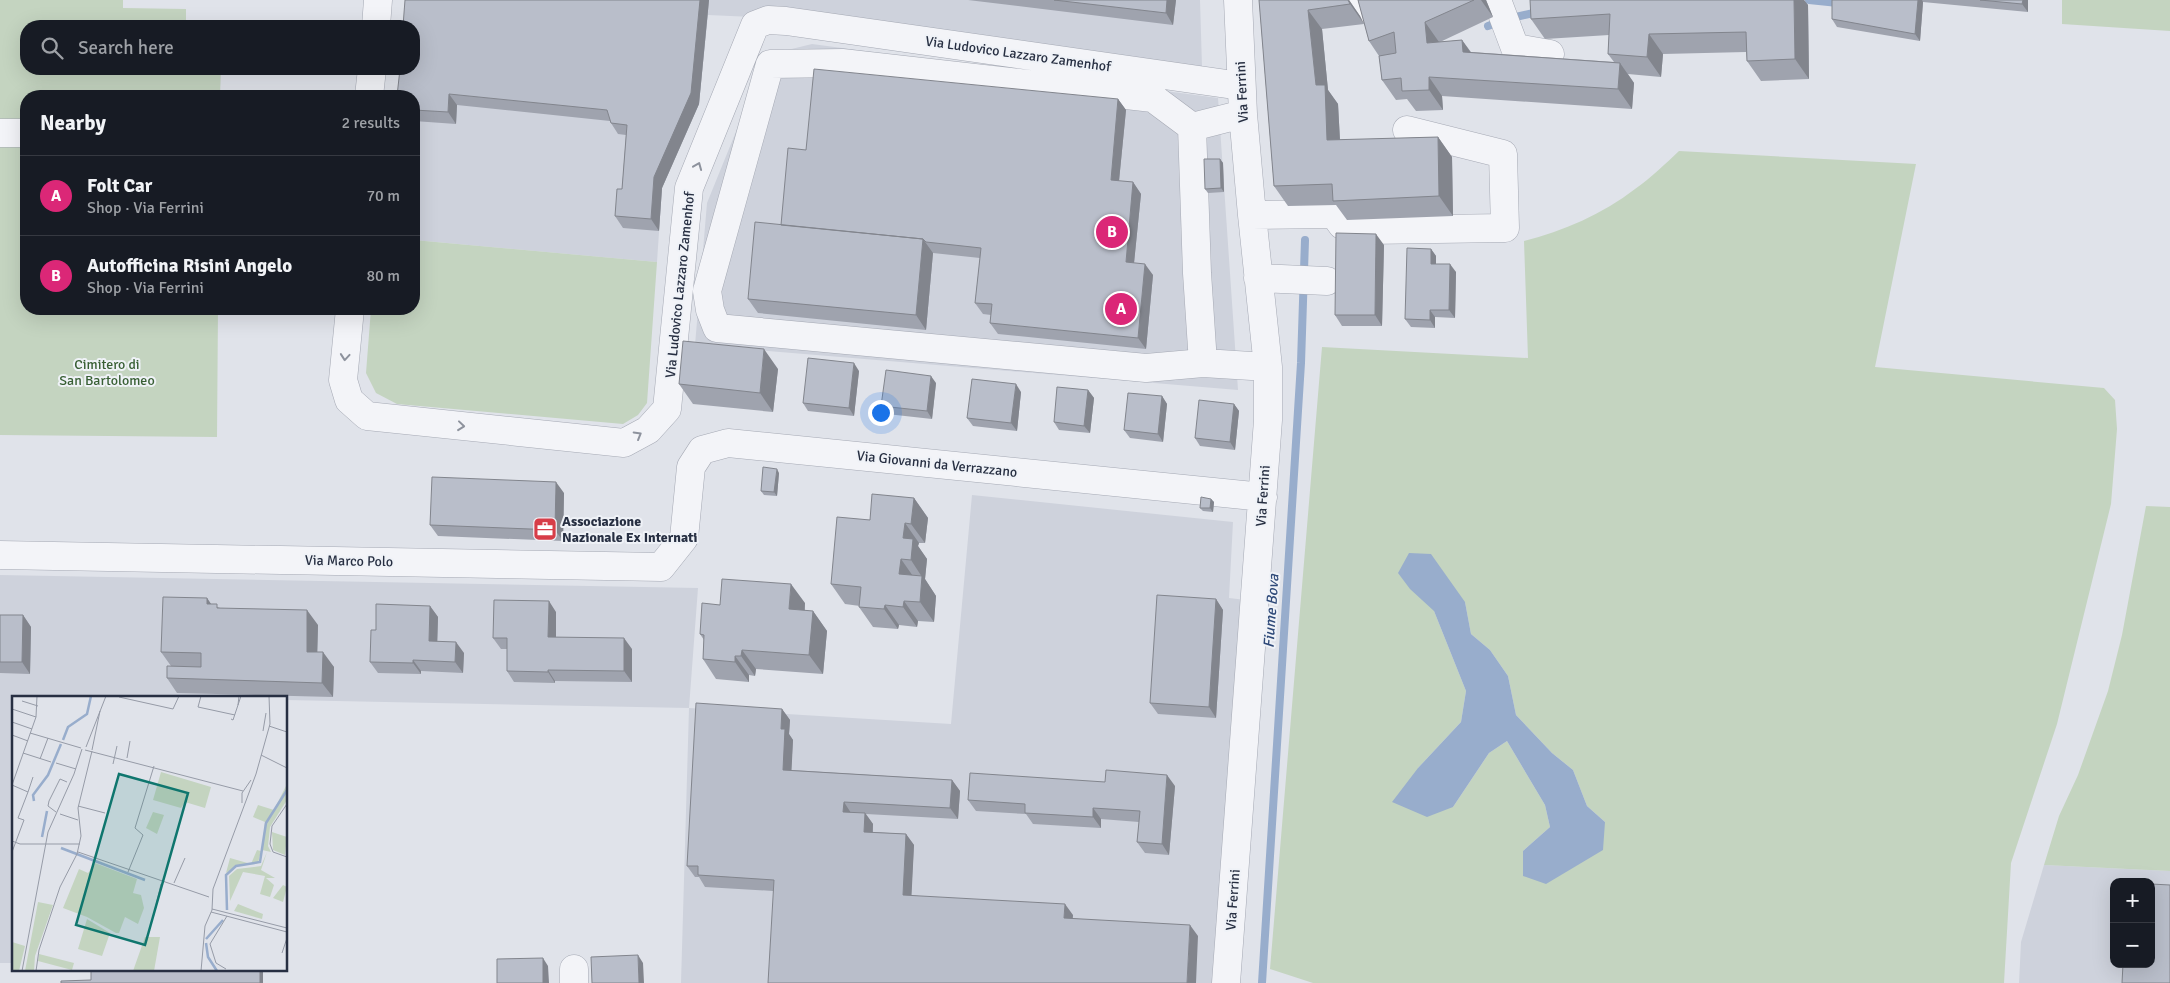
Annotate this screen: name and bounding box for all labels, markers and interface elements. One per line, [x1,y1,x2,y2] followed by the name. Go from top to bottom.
[20,20,420,75] search box
[924,33,1113,76] street label: Via Ludovico Lazzaro Zamenhof
[38,34,66,62] icon: search
[78,36,174,60] text: Search here
[1232,61,1252,123] street label: Via Ferrini
[40,110,106,136] text: Nearby
[341,113,400,133] text: 2 results
[691,162,702,171] one-way arrow
[87,174,152,198] text: Folt Car
[51,186,61,206] text: A
[366,186,400,206] text: 70 m
[662,190,698,379] street label: Via Ludovico Lazzaro Zamenhof
[87,198,204,218] text: Shop · Via Ferrini
[1096,213,1128,251] pin: B
[87,254,292,278] text: Autofficina Risini Angelo
[51,266,61,286] text: B
[366,266,400,286] text: 80 m
[87,278,204,298] text: Shop · Via Ferrini
[1105,290,1137,328] pin: A
[340,354,351,362] one-way arrow
[59,356,155,389] park label: Cimitero di San Bartolomeo
[868,400,894,426] your location
[458,420,466,431] one-way arrow
[633,432,642,442] one-way arrow
[856,447,1018,481] street label: Via Giovanni da Verrazzano
[1252,465,1274,527] street label: Via Ferrini
[562,513,698,546] place label: Associazione Nazionale Ex Internati
[532,516,558,542] office icon: Associazione Nazionale Ex Internati
[305,552,393,570] street label: Via Marco Polo
[1259,573,1283,649] water label: Fiume Bova
[12,696,288,970] inset map
[1222,869,1244,931] street label: Via Ferrini
[2110,878,2155,968] map controls
[2110,878,2155,923] button: +
[2110,923,2155,968] button: −

